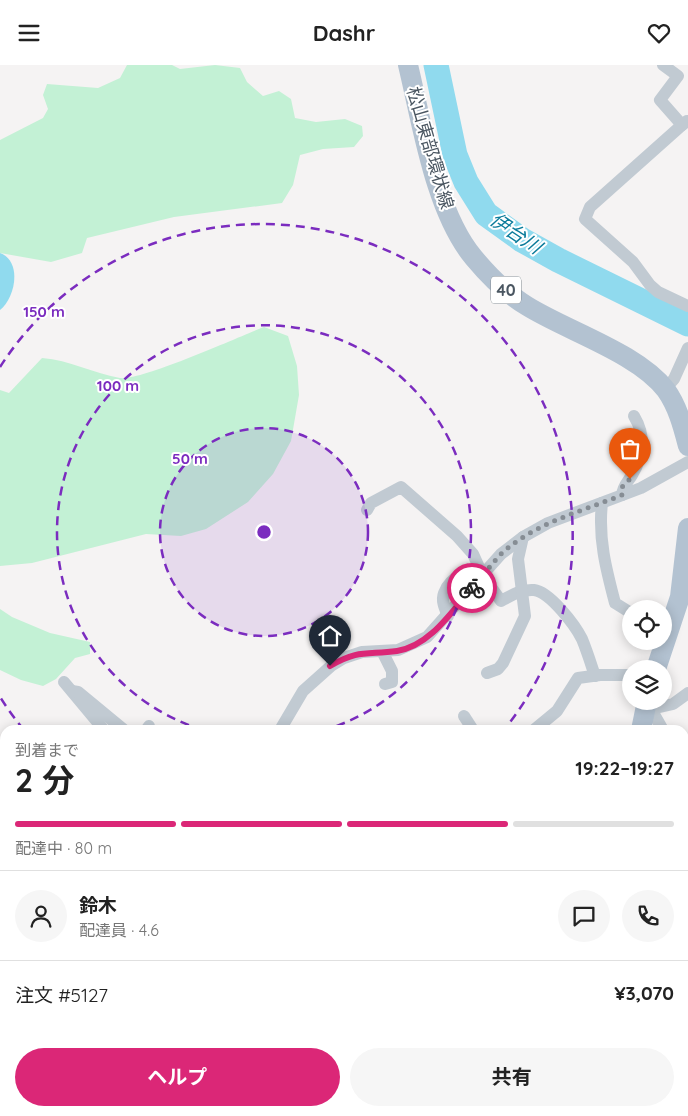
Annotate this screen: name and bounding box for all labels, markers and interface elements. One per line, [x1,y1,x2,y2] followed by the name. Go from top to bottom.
[15,19,43,47] icon: menu
[313,19,375,47] text: Dashr
[645,19,673,47] icon: heart
[402,84,459,212] street label: 松山東部環状線
[486,207,548,260] water label: 伊台川
[491,277,521,303] road number: 40
[23,302,65,321] text: 150 m
[97,376,139,395] text: 100 m
[609,428,651,479] pin
[616,435,644,463] icon: bag
[172,449,208,468] text: 50 m
[255,523,273,541] centre of rings
[447,563,497,613] courier
[458,574,486,602] icon: bike
[622,600,672,710] map controls
[622,600,672,650] button: locate
[309,615,351,666] pin
[316,622,344,650] icon: home
[622,660,672,710] button: layers
[15,740,79,760] text: 到着まで
[575,756,674,780] text: 19:22–19:27
[15,760,74,800] text: 2 分
[15,838,112,858] text: 配達中 · 80 m
[15,890,67,942] button: person
[558,890,610,942] button: chat
[622,890,674,942] button: phone
[79,893,117,917] text: 鈴木
[79,920,159,940] text: 配達員 · 4.6
[614,981,674,1005] text: ¥3,070
[15,983,108,1007] text: 注文 #5127
[15,1048,340,1106] button: ヘルプ
[350,1048,674,1106] button: 共有

